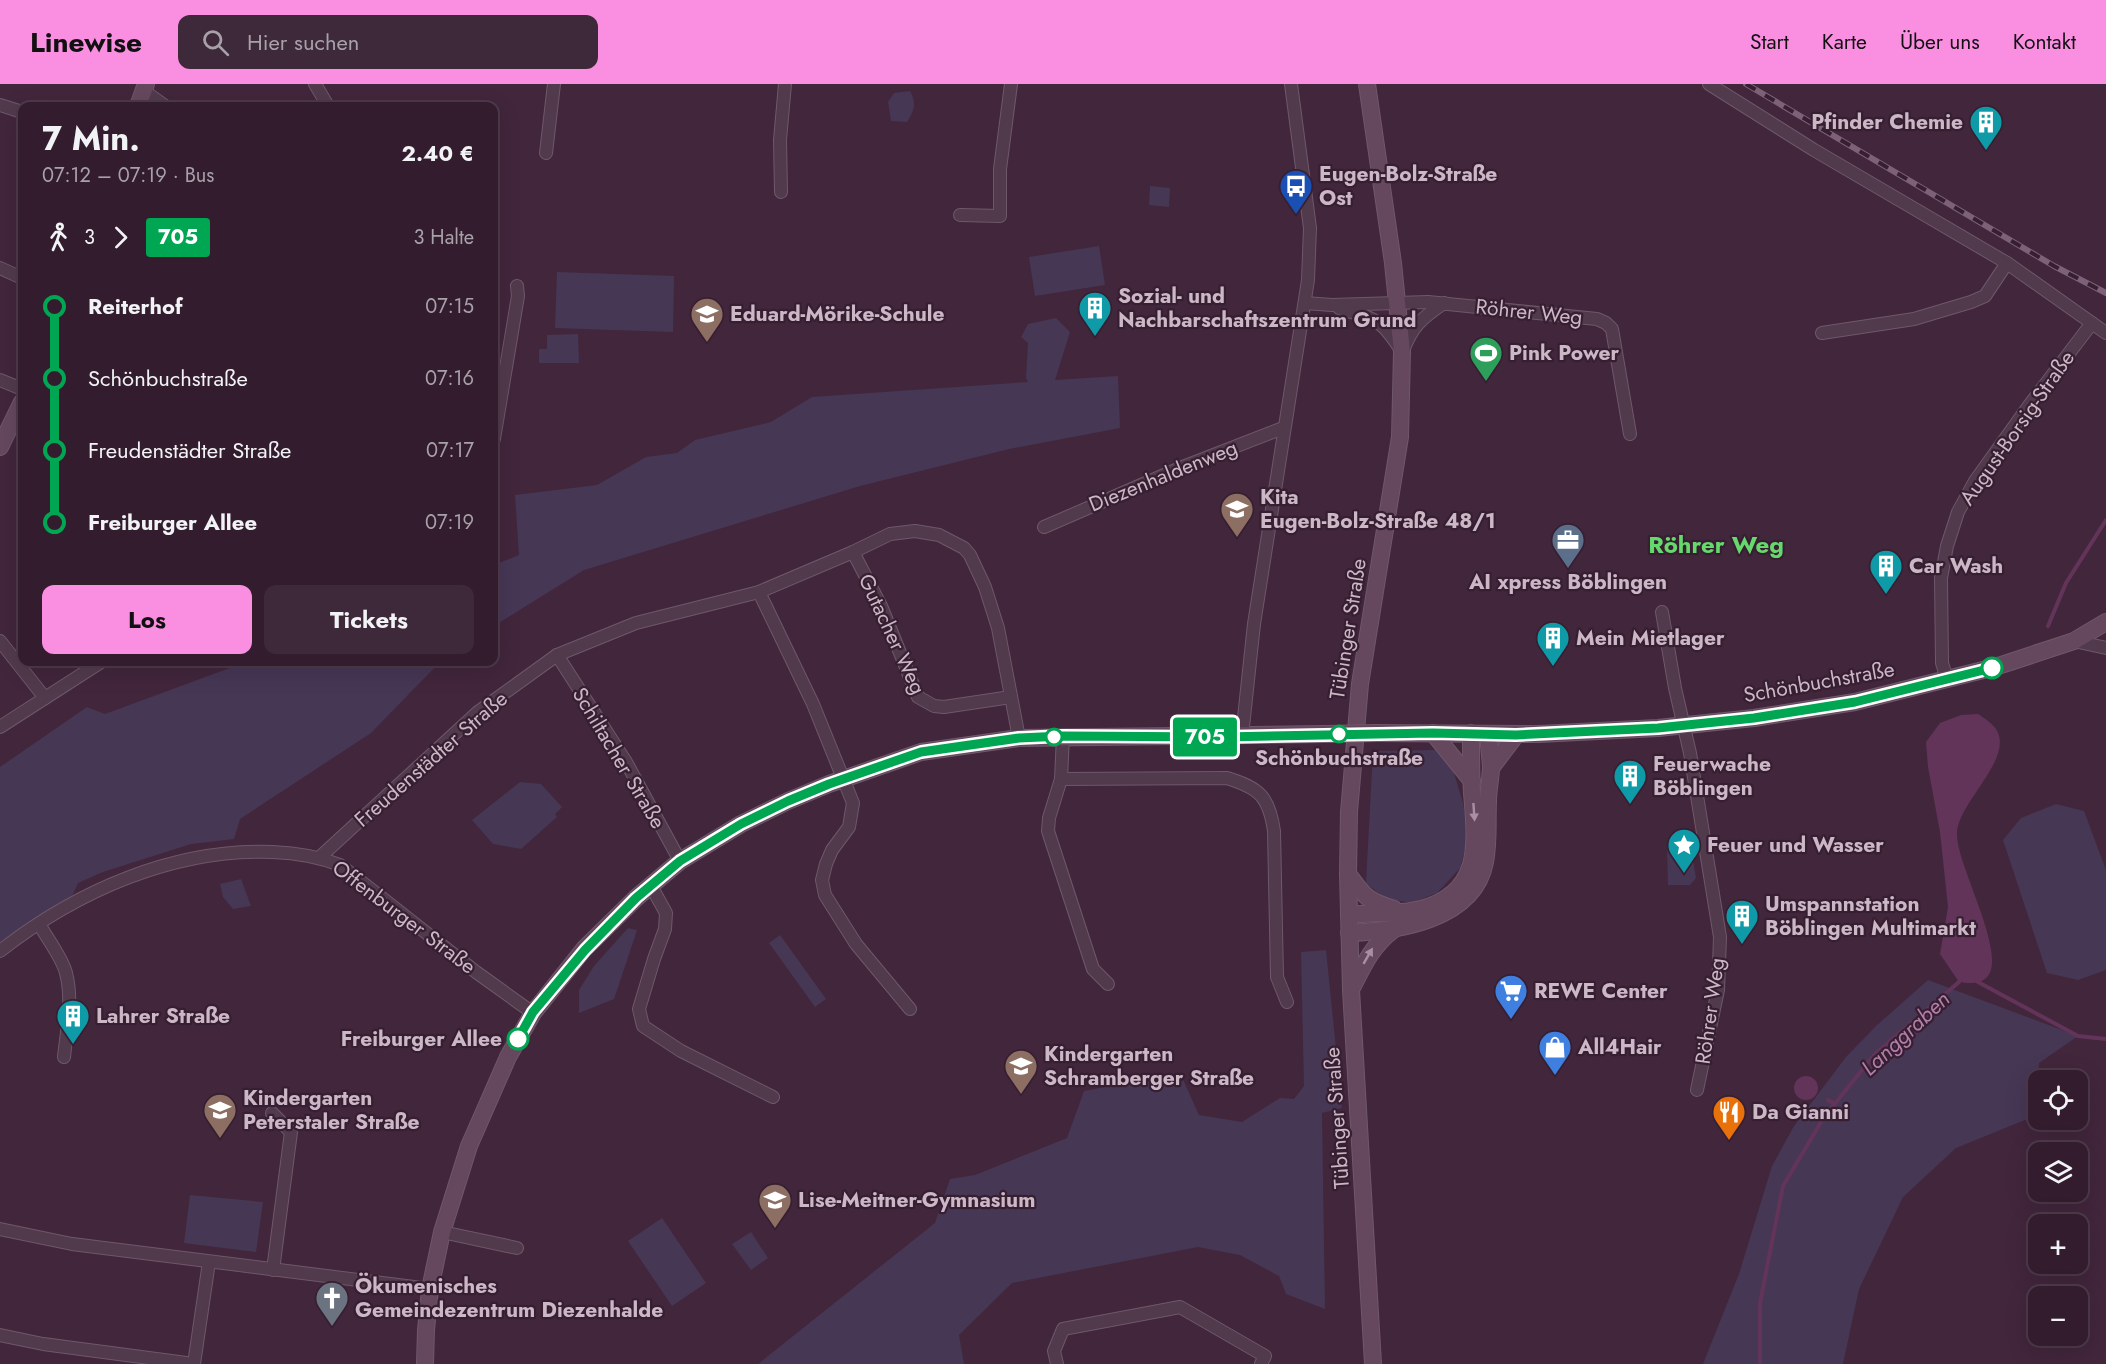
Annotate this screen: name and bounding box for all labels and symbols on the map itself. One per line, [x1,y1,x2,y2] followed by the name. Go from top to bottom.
[1968,104,2004,151] building icon: Pfinder Chemie
[1811,107,1963,137] place label: Pfinder Chemie
[1319,159,1497,213] place label: Eugen-Bolz-Straße Ost
[1278,168,1314,215] bus stop icon: Eugen-Bolz-Straße Ost
[1118,281,1416,335] place label: Sozial- und Nachbarschaftszentrum Grund
[1077,290,1113,337] building icon: Sozial- und Nachbarschaftszentrum Grund
[1474,291,1584,333] street label: Röhrer Weg
[689,296,725,343] school or university icon: Eduard-Mörike-Schule
[730,299,945,329] place label: Eduard-Mörike-Schule
[1468,335,1504,382] sports icon: Pink Power
[1509,338,1620,368] place label: Pink Power
[1952,344,2082,511] street label: August-Borsig-Straße
[1084,433,1242,519] street label: Diezenhaldenweg
[1260,482,1496,536] place label: Kita Eugen-Bolz-Straße 48/1
[1219,491,1255,538] school or university icon: Kita Eugen-Bolz-Straße 48/1
[1550,522,1586,569] office icon: AI xpress Böblingen
[1648,527,1784,562] district label: Röhrer Weg
[1868,548,1904,595] building icon: Car Wash
[1909,551,2003,581] place label: Car Wash
[1322,556,1374,702] street label: Tübinger Straße
[1468,567,1667,597] place label: AI xpress Böblingen
[851,569,933,699] street label: Gutacher Weg
[1535,620,1571,667] building icon: Mein Mietlager
[1576,623,1725,653] place label: Mein Mietlager
[1741,654,1897,710] street label: Schönbuchstraße
[1981,657,2003,679] unlabelled marker
[565,682,673,834] street label: Schiltacher Straße
[348,684,514,834] street label: Freudenstädter Straße
[1170,718,1240,756] line badge: 705
[1330,725,1348,743] marker: Schönbuchstraße
[1045,728,1063,746] unlabelled marker
[1255,743,1423,773] place label: Schönbuchstraße
[1653,749,1771,803] place label: Feuerwache Böblingen
[1612,758,1648,805] building icon: Feuerwache Böblingen
[1469,803,1478,822] one-way arrow
[1666,827,1702,874] place icon: Feuer und Wasser
[1707,830,1884,860] place label: Feuer und Wasser
[326,853,482,981] street label: Offenburger Straße
[1765,889,1976,943] place label: Umspannstation Böblingen Multimarkt
[1724,898,1760,945] building icon: Umspannstation Böblingen Multimarkt
[1363,948,1374,964] one-way arrow
[1688,956,1732,1066] street label: Röhrer Weg
[1493,973,1529,1020] supermarket icon: REWE Center
[1534,976,1668,1006] place label: REWE Center
[1853,983,1957,1083] water label: Langgraben
[55,998,91,1045] building icon: Lahrer Straße
[96,1001,230,1031] place label: Lahrer Straße
[341,1024,502,1054] place label: Freiburger Allee
[507,1028,529,1050] marker: Freiburger Allee
[1537,1029,1573,1076] shop icon: All4Hair
[1577,1032,1662,1062] place label: All4Hair
[1044,1039,1254,1093] place label: Kindergarten Schramberger Straße
[1317,1046,1357,1190] street label: Tübinger Straße
[1003,1048,1039,1095] school or university icon: Kindergarten Schramberger Straße
[243,1083,419,1137] place label: Kindergarten Peterstaler Straße
[202,1092,238,1139] school or university icon: Kindergarten Peterstaler Straße
[1711,1094,1747,1141] restaurant icon: Da Gianni
[1752,1097,1849,1127] place label: Da Gianni
[757,1182,793,1229] school or university icon: Lise-Meitner-Gymnasium
[798,1185,1035,1215] place label: Lise-Meitner-Gymnasium
[355,1271,663,1325] place label: Ökumenisches Gemeindezentrum Diezenhalde
[314,1280,350,1327] church icon: Ökumenisches Gemeindezentrum Diezenhalde

